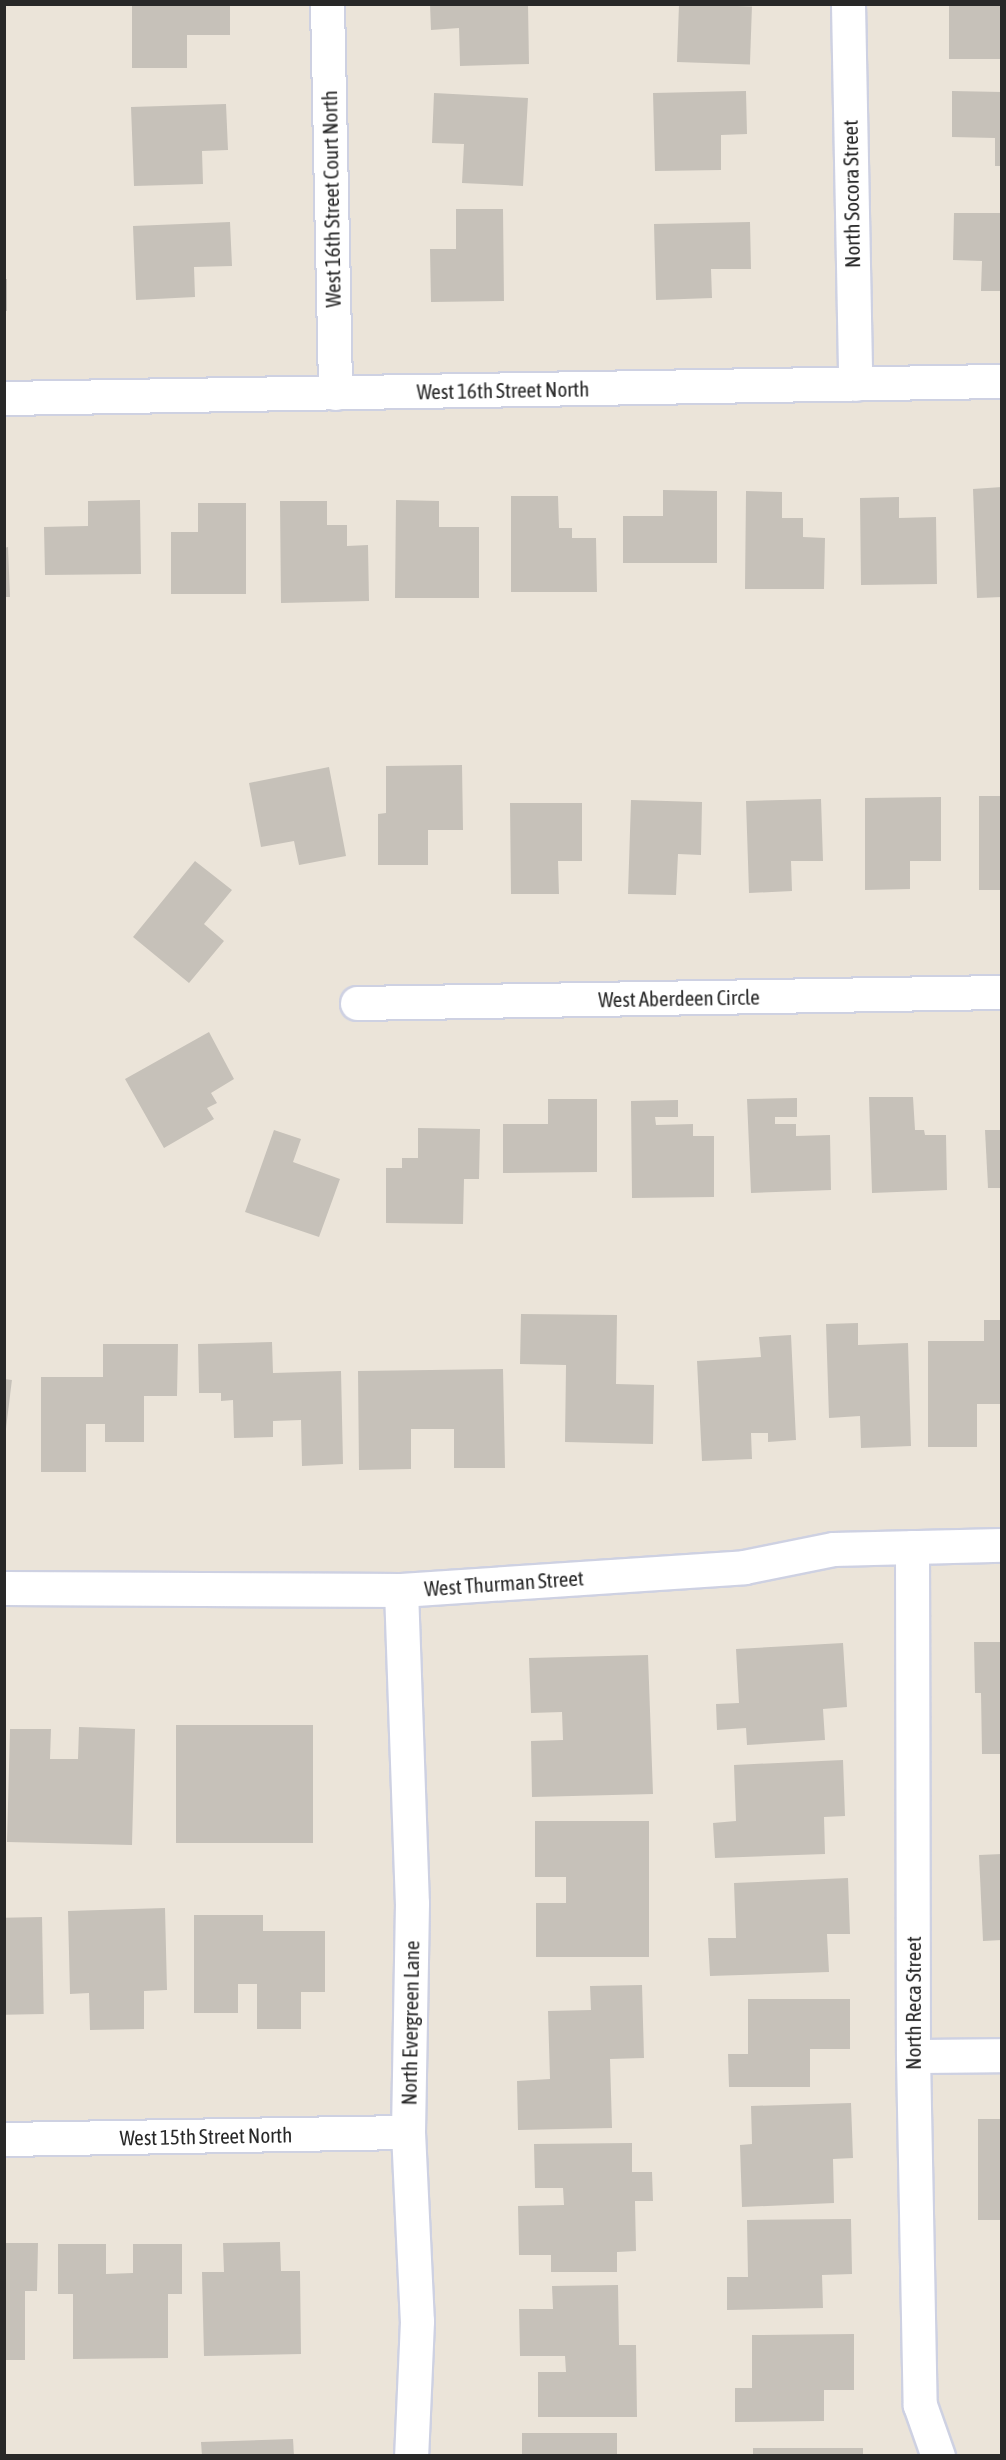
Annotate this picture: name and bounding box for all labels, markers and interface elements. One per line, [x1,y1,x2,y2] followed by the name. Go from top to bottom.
[317,90,345,308] street label: West 16th Street Court North
[837,120,865,268] street label: North Socora Street
[416,376,590,404] street label: West 16th Street North
[598,984,760,1012] street label: West Aberdeen Circle
[423,1565,585,1601] street label: West Thurman Street
[900,1936,926,2070] street label: North Reca Street
[396,1940,424,2106] street label: North Evergreen Lane
[119,2122,293,2150] street label: West 15th Street North

